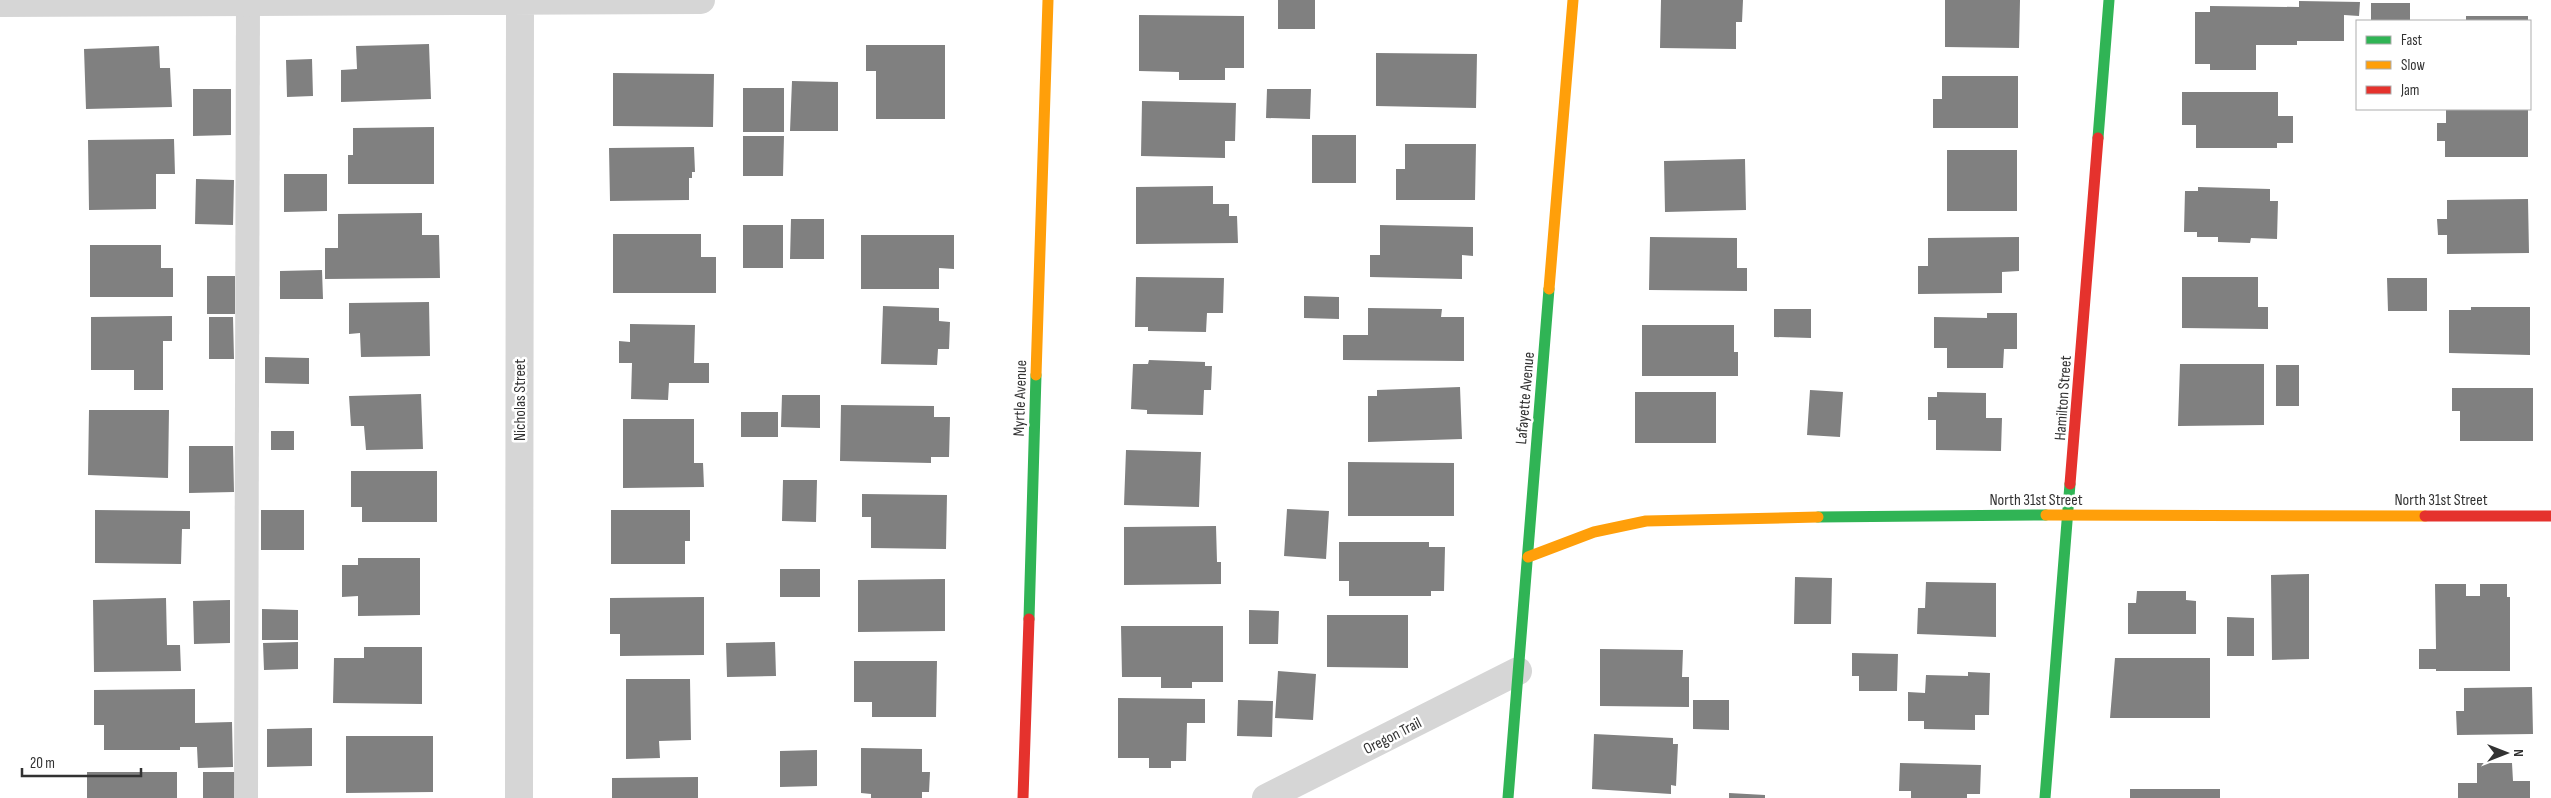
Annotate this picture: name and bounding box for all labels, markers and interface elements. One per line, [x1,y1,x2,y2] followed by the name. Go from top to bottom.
[2356,20,2531,110] legend
[2401,31,2423,50] text: Fast
[2401,56,2425,75] text: Slow
[2400,81,2419,100] text: Jam
[1512,351,1539,445] street label: Lafayette Avenue
[2051,355,2076,441] street label: Hamilton Street
[511,359,530,441] street label: Nicholas Street
[1010,360,1031,437] street label: Myrtle Avenue
[1989,491,2083,510] street label: North 31st Street
[2394,491,2488,510] street label: North 31st Street
[1360,714,1425,759] street label: Oregon Trail
[2481,728,2531,778] north arrow
[22,746,141,778] scale bar
[2510,749,2527,757] text: N
[30,754,55,773] text: 20 m

